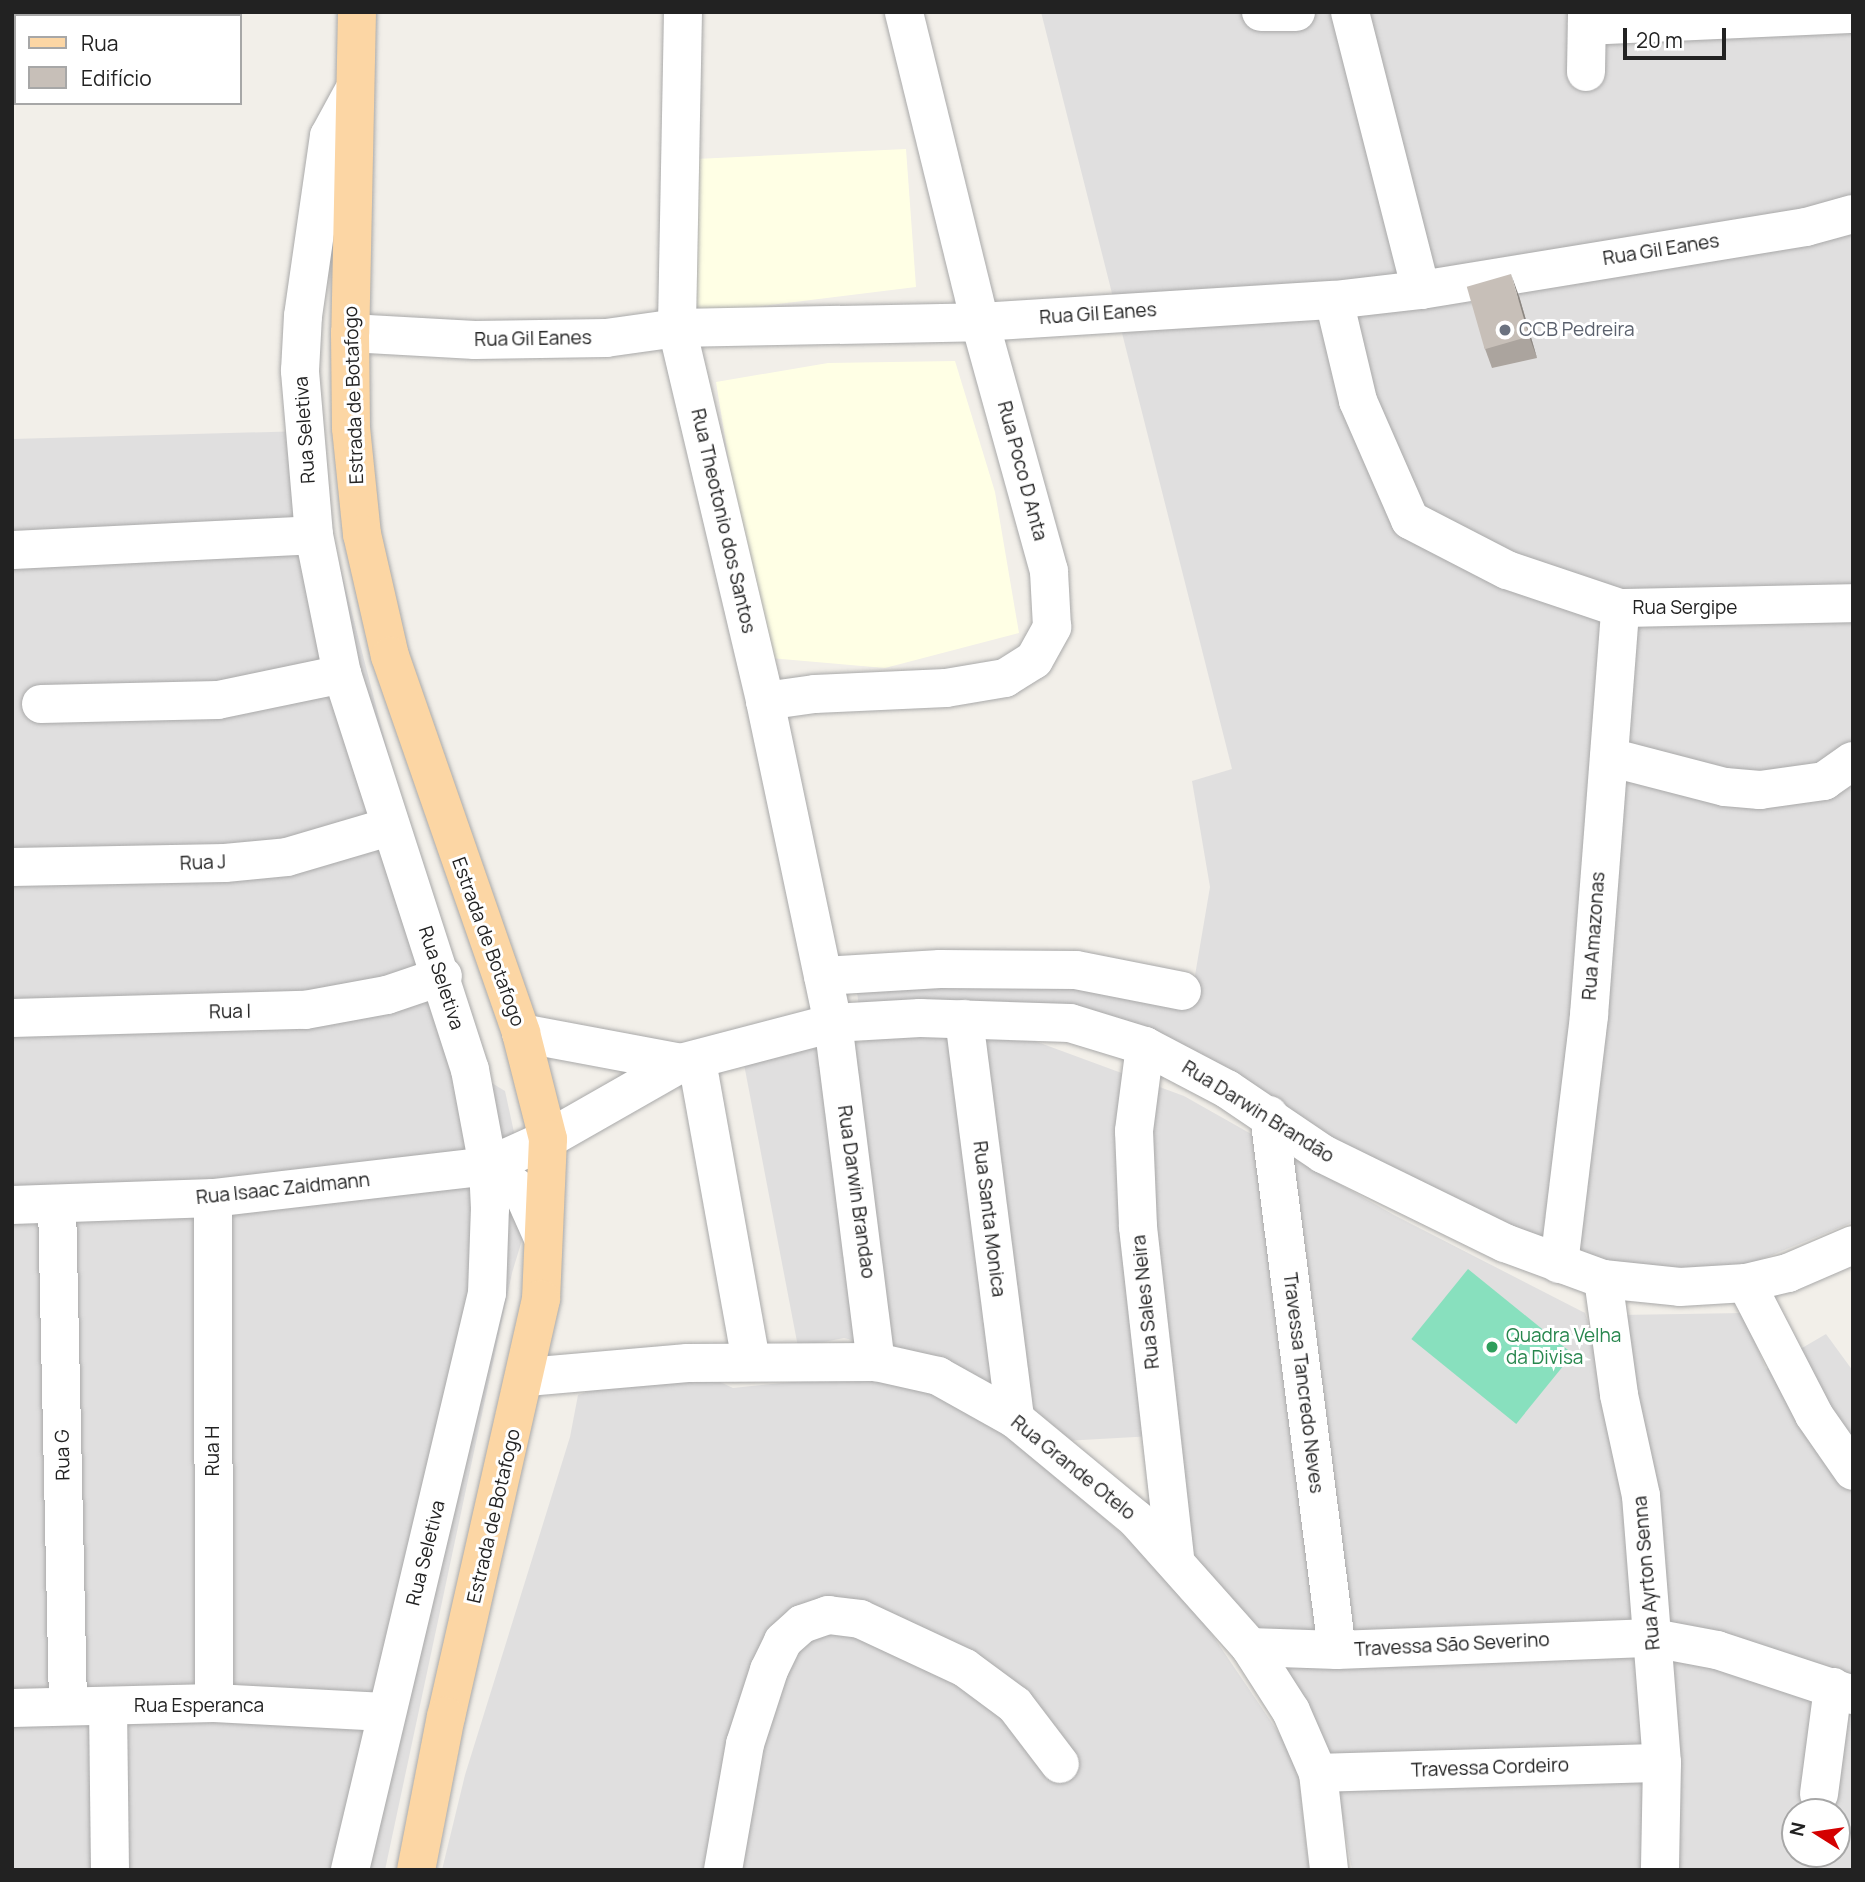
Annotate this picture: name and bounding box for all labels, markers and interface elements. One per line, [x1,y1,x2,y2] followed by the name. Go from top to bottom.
[14,14,242,105] legend
[1627,14,1730,58] scale bar
[1636,26,1683,54] text: 20 m
[81,29,118,57] text: Rua
[81,64,152,92] text: Edifício
[1601,230,1721,270] street label: Rua Gil Eanes
[1039,299,1157,329] street label: Rua Gil Eanes
[339,305,369,485] street label: Estrada de Botafogo
[1519,319,1635,341] place label: CCB Pedreira
[1497,322,1513,338] marker: CCB Pedreira
[474,327,592,351] street label: Rua Gil Eanes
[290,376,320,484] street label: Rua Seletiva
[992,399,1052,543] street label: Rua Poco D Anta
[686,406,760,636] street label: Rua Theotonio dos Santos
[1633,597,1737,619] street label: Rua Sergipe
[179,851,227,875] street label: Rua J
[447,854,529,1030] street label: Estrada de Botafogo
[1578,871,1610,1001] street label: Rua Amazonas
[414,923,468,1033] street label: Rua Seletiva
[209,1000,251,1024] street label: Rua I
[1178,1056,1338,1168] street label: Rua Darwin Brandão
[833,1104,879,1280] street label: Rua Darwin Brandao
[968,1140,1010,1298] street label: Rua Santa Monica
[195,1169,371,1209] street label: Rua Isaac Zaidmann
[1128,1234,1164,1370] street label: Rua Sales Neira
[1278,1271,1328,1495] street label: Travessa Tancredo Neves
[1506,1325,1621,1369] place label: Quadra Velha da Divisa
[1484,1339,1500,1355] marker: Quadra Velha da Divisa
[1006,1411,1140,1525] street label: Rua Grande Otelo
[202,1426,224,1476] street label: Rua H
[463,1427,525,1605] street label: Estrada de Botafogo
[51,1429,75,1481] street label: Rua G
[1629,1495,1665,1651] street label: Rua Ayrton Senna
[402,1498,450,1608] street label: Rua Seletiva
[1354,1628,1550,1662] street label: Travessa Sāo Severino
[134,1695,264,1717] street label: Rua Esperanca
[1411,1754,1569,1782] street label: Travessa Cordeiro
[1781,1798,1851,1868] north arrow
[1783,1820,1812,1838] text: N

